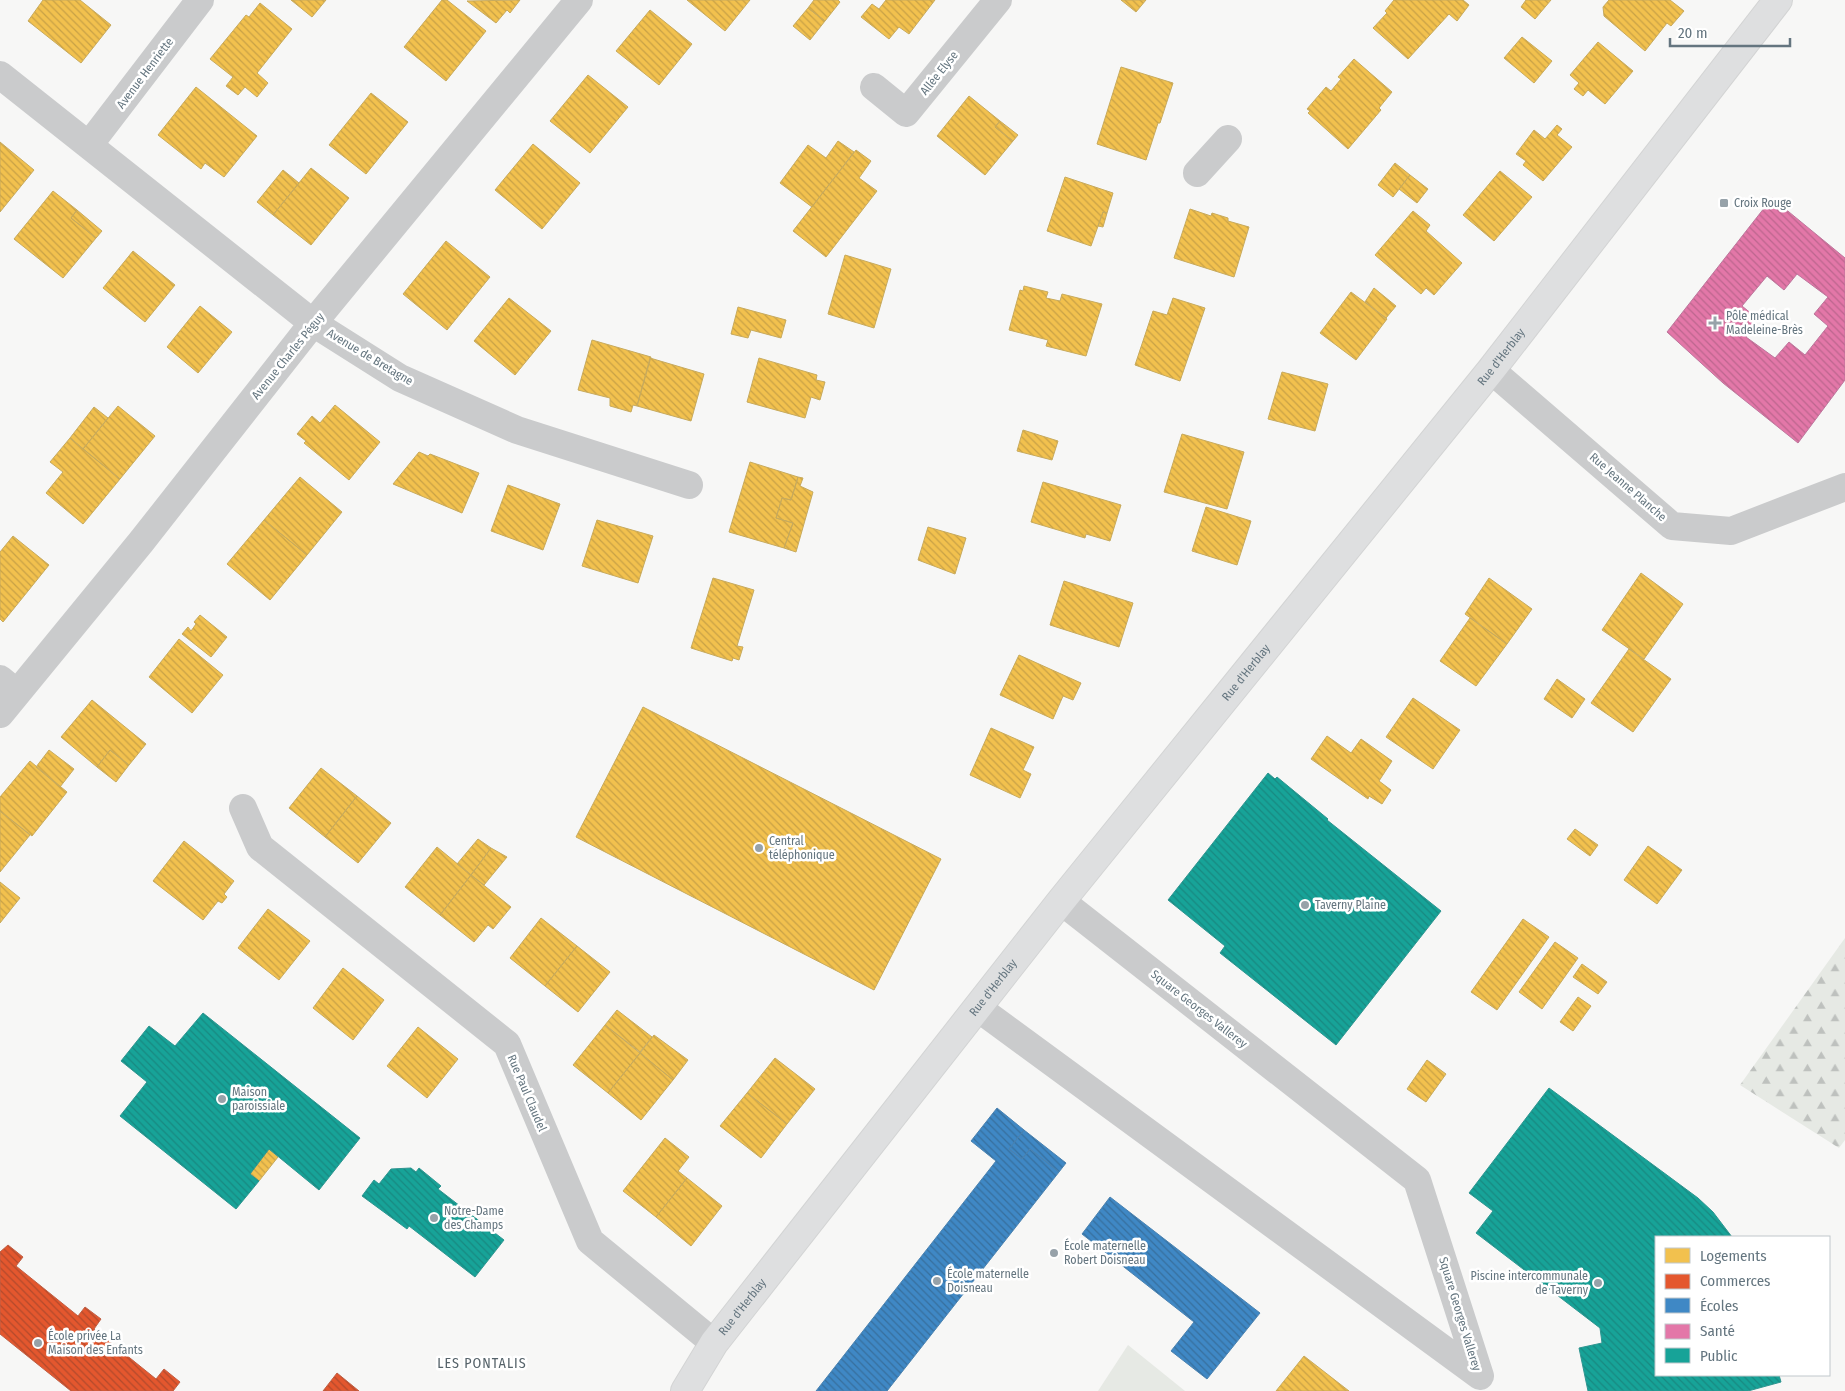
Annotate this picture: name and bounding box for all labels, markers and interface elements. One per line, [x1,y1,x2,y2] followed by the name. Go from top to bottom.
[1670,15,1790,47] scale bar
[1678,24,1708,42] text: 20 m
[114,35,176,111] street label: Avenue Henriette
[917,48,961,98] street label: Allée Elyse
[1734,196,1792,210] place label: Croix Rouge
[1718,197,1730,209] marker: Croix Rouge
[249,309,328,402] street label: Avenue Charles Péguy
[1726,309,1803,337] place label: Pôle médical Madeleine-Brès
[1708,316,1722,330] marker: Pôle médical Madeleine-Brès
[1475,325,1528,388] street label: Rue d'Herblay
[324,326,416,388] street label: Avenue de Bretagne
[1587,450,1669,524] street label: Rue Jeanne Planche
[1219,641,1273,704] street label: Rue d'Herblay
[769,834,835,862] place label: Central téléphonique
[753,842,765,854] marker: Central téléphonique
[1315,898,1386,912] place label: Taverny Plaine
[1299,899,1311,911] marker: Taverny Plaine
[966,956,1020,1019] street label: Rue d'Herblay
[1148,967,1250,1051] street label: Square Georges Vallerey
[505,1052,549,1134] street label: Rue Paul Claudel
[232,1085,285,1113] place label: Maison paroissiale
[216,1093,228,1105] marker: Maison paroissiale
[444,1204,504,1232] place label: Notre-Dame des Champs
[428,1212,440,1224] marker: Notre-Dame des Champs
[1655,1236,1830,1376] legend
[1064,1238,1146,1267] place label: École maternelle Robert Doisneau
[1048,1247,1060,1259] marker: École maternelle Robert Doisneau
[1700,1247,1767,1265] text: Logements
[1436,1255,1484,1373] street label: Square Georges Vallerey
[947,1266,1029,1295] place label: École maternelle Doisneau
[1470,1269,1589,1297] place label: Piscine intercommunale de Taverny
[1700,1272,1770,1290] text: Commerces
[716,1275,769,1338] street label: Rue d'Herblay
[931,1275,943,1287] marker: École maternelle Doisneau
[1592,1277,1604,1289] marker: Piscine intercommunale de Taverny
[1700,1297,1738,1315] text: Écoles
[1700,1322,1735,1340] text: Santé
[48,1328,143,1357] place label: École privée La Maison des Enfants
[32,1337,44,1349] marker: École privée La Maison des Enfants
[1700,1347,1738,1365] text: Public
[437,1355,527,1372] district label: LES PONTALIS

